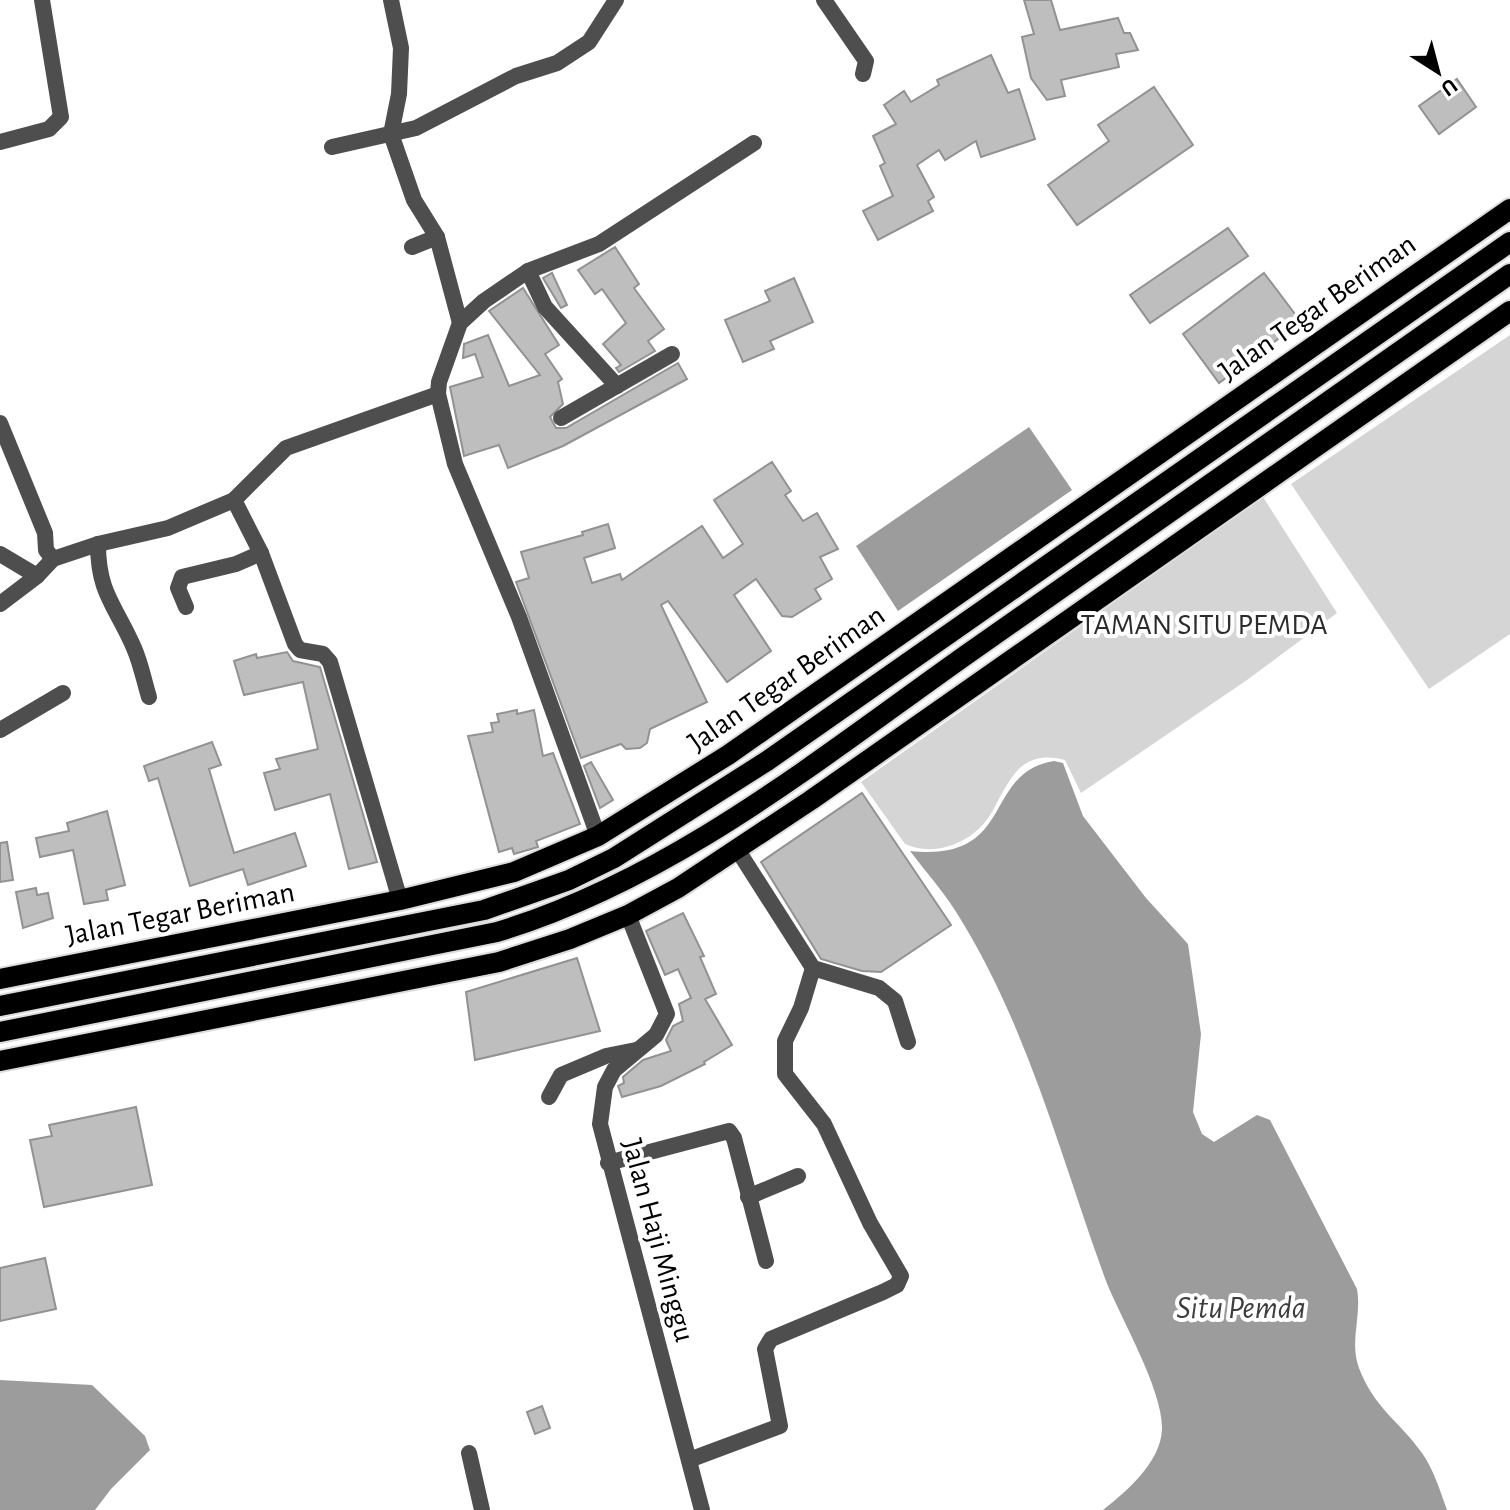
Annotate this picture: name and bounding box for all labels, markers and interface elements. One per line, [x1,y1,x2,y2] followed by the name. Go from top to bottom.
[1398,32,1478,112] north arrow
[1437,74,1461,100] text: U
[1214,229,1421,387] street label: Jalan Tegar Beriman
[683,600,890,758] street label: Jalan Tegar Beriman
[1080,610,1328,640] park label: TAMAN SITU PEMDA
[63,877,297,951] street label: Jalan Tegar Beriman
[617,1136,700,1345] street label: Jalan Haji Minggu
[1176,1292,1306,1324] water label: Situ Pemda

